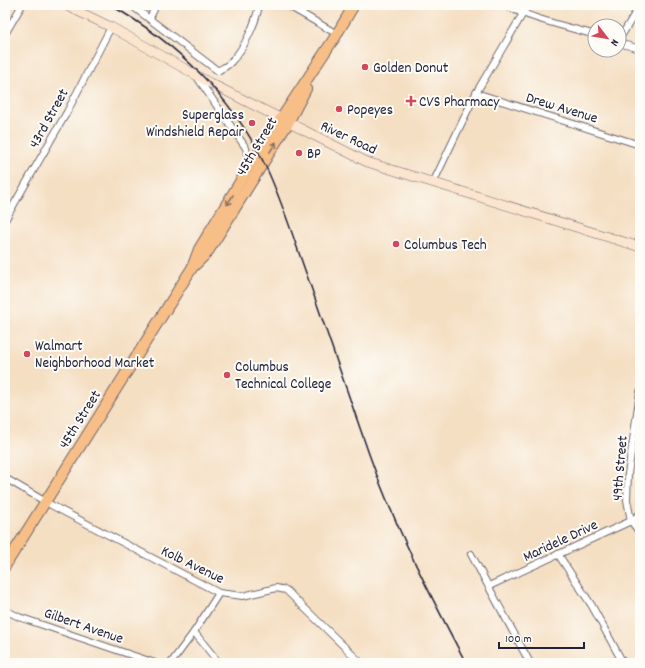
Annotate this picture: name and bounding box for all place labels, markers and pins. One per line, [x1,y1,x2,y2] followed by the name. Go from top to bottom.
[373,58,449,80] place label: Golden Donut
[360,62,370,72] marker: Golden Donut
[419,92,500,114] place label: CVS Pharmacy
[406,96,416,106] marker: CVS Pharmacy
[347,100,393,122] place label: Popeyes
[334,104,344,114] marker: Popeyes
[146,105,244,144] place label: Superglass Windshield Repair
[247,118,257,128] marker: Superglass Windshield Repair
[307,144,321,166] place label: BP
[294,148,304,158] marker: BP
[404,235,487,257] place label: Columbus Tech
[391,239,401,249] marker: Columbus Tech
[35,336,155,375] place label: Walmart Neighborhood Market
[22,349,32,359] marker: Walmart Neighborhood Market
[235,357,332,396] place label: Columbus Technical College
[222,370,232,380] marker: Columbus Technical College

